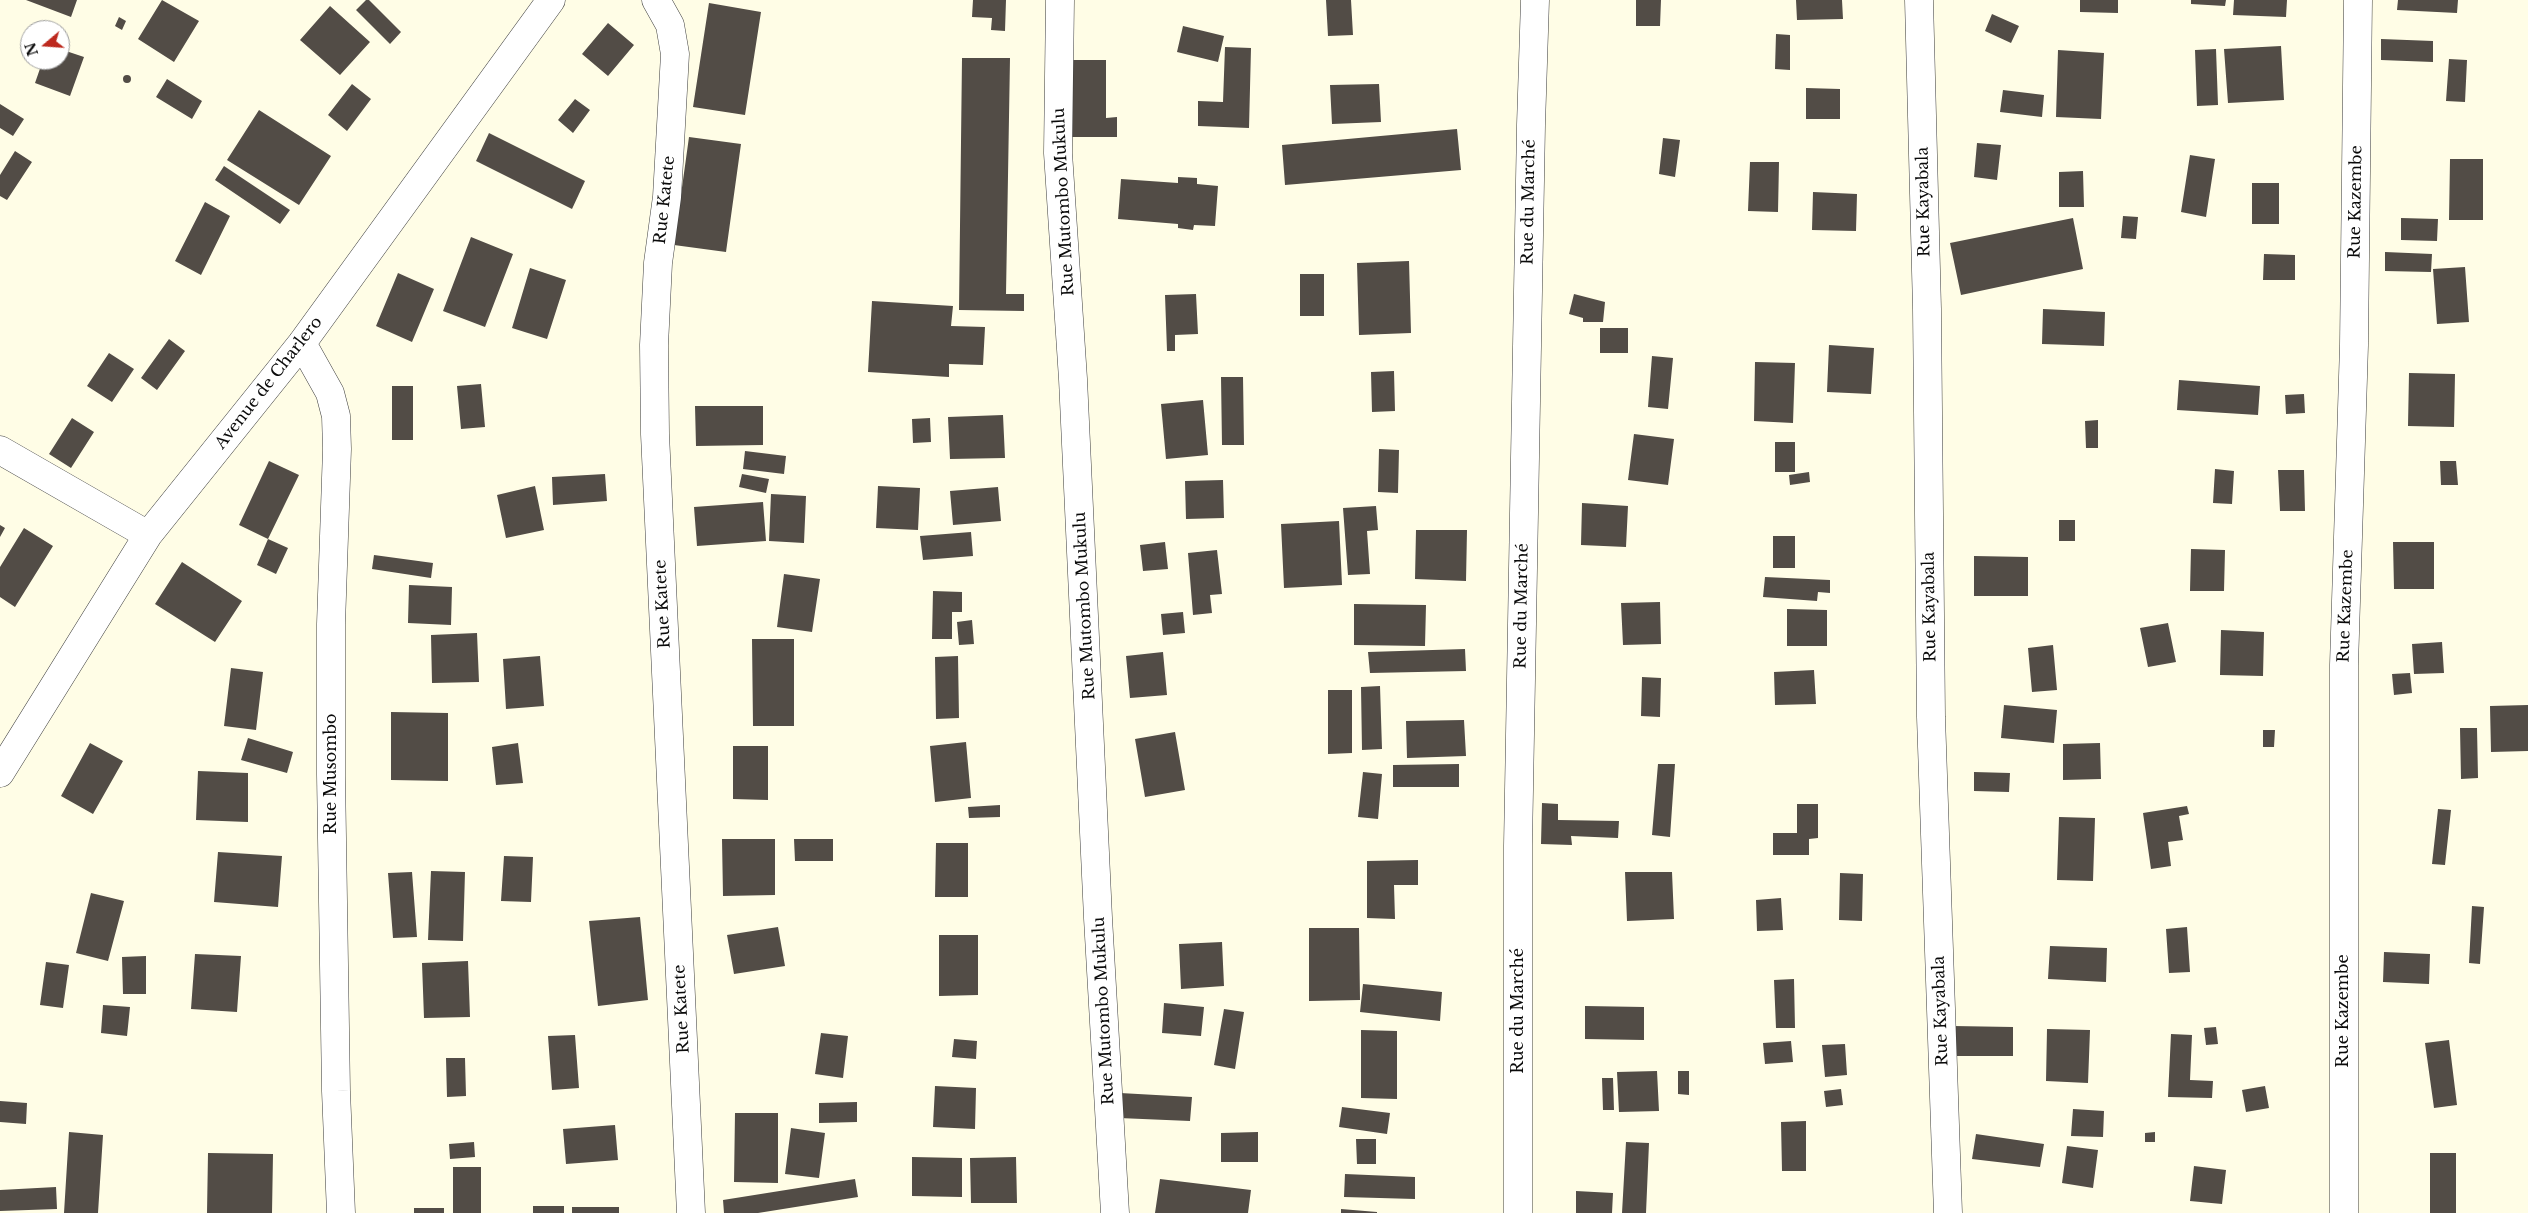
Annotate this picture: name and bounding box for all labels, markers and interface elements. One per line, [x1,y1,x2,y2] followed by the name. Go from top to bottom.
[20,20,70,70] north arrow
[21,40,42,58] text: N
[1049,107,1079,297] street label: Rue Mutombo Mukulu
[1518,139,1540,265] street label: Rue du Marché
[2345,145,2367,259] street label: Rue Kazembe
[1913,147,1935,257] street label: Rue Kayabala
[651,155,679,245] street label: Rue Katete
[211,313,327,453] street label: Avenue de Charlero
[1070,511,1100,701] street label: Rue Mutombo Mukulu
[1511,543,1533,669] street label: Rue du Marché
[2334,549,2358,663] street label: Rue Kazembe
[1919,552,1941,662] street label: Rue Kayabala
[651,559,675,649] street label: Rue Katete
[321,714,341,834] street label: Rue Musombo
[1089,916,1119,1106] street label: Rue Mutombo Mukulu
[1508,948,1528,1074] street label: Rue du Marché
[2333,954,2353,1068] street label: Rue Kazembe
[1929,955,1953,1067] street label: Rue Kayabala
[670,964,694,1054] street label: Rue Katete

